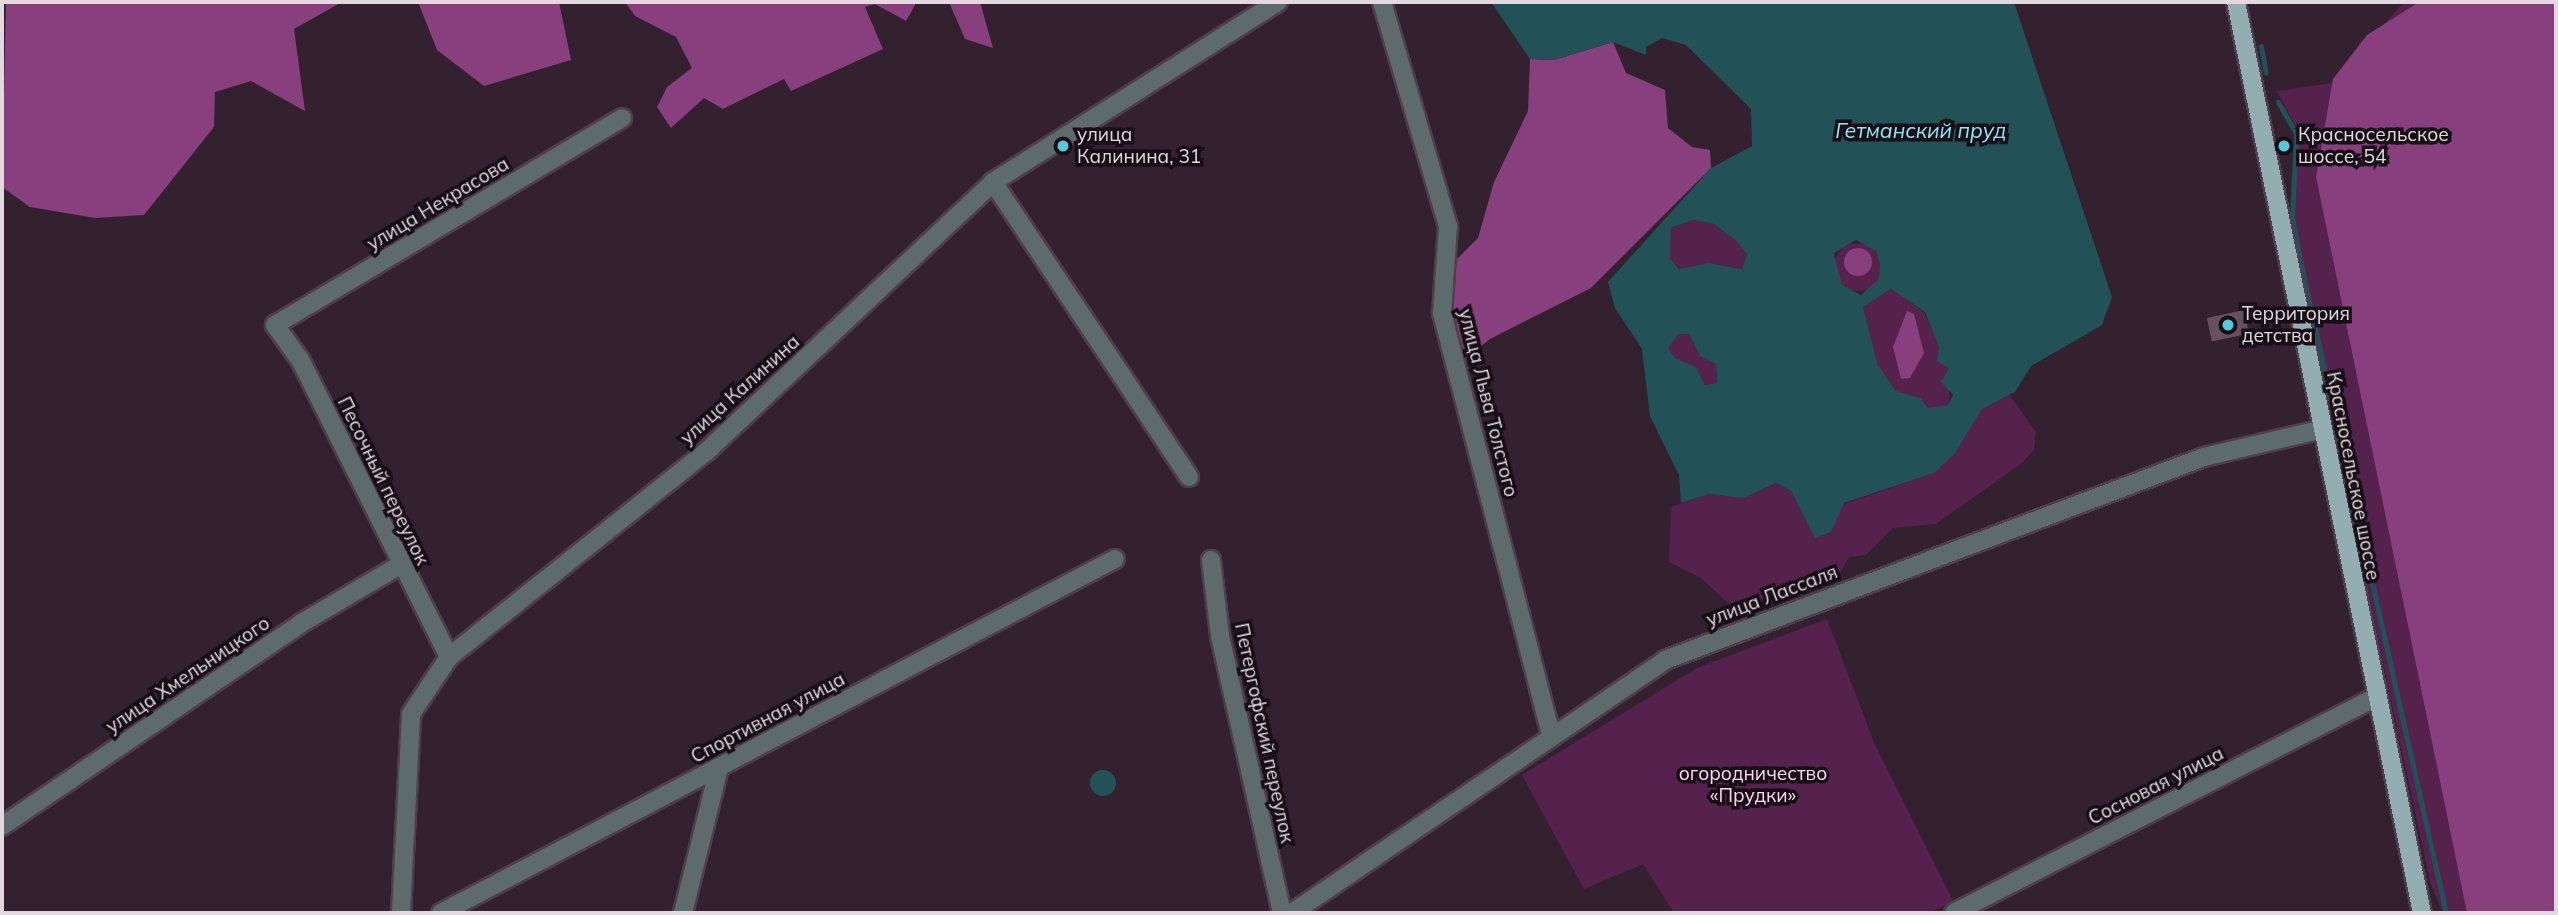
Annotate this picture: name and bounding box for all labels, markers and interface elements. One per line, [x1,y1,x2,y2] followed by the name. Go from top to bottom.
[1835,117,2007,143] water label: Гетманский пруд
[1077,124,1201,168] place label: улица Калинина, 31
[2298,124,2449,168] place label: Красносельское шоссе, 54
[1055,138,1071,154] marker: улица Калинина, 31
[2276,138,2292,154] marker: Красносельское шоссе, 54
[363,153,513,255] street label: улица Некрасова
[2242,303,2350,347] place label: Территория детства
[1454,307,1522,499] street label: улица Льва Толстого
[2220,317,2236,333] marker: Территория детства
[676,331,804,449] street label: улица Калинина
[2322,370,2384,582] street label: Красносельское шоссе
[332,393,434,569] street label: Песочный переулок
[1703,560,1841,632] street label: улица Лассаля
[102,612,274,738] street label: улица Хмельницкого
[1230,621,1298,845] street label: Петергофский переулок
[687,668,849,768] street label: Спортивная улица
[2085,742,2227,830] street label: Сосновая улица
[1679,763,1827,807] park label: огородничество «Прудки»

